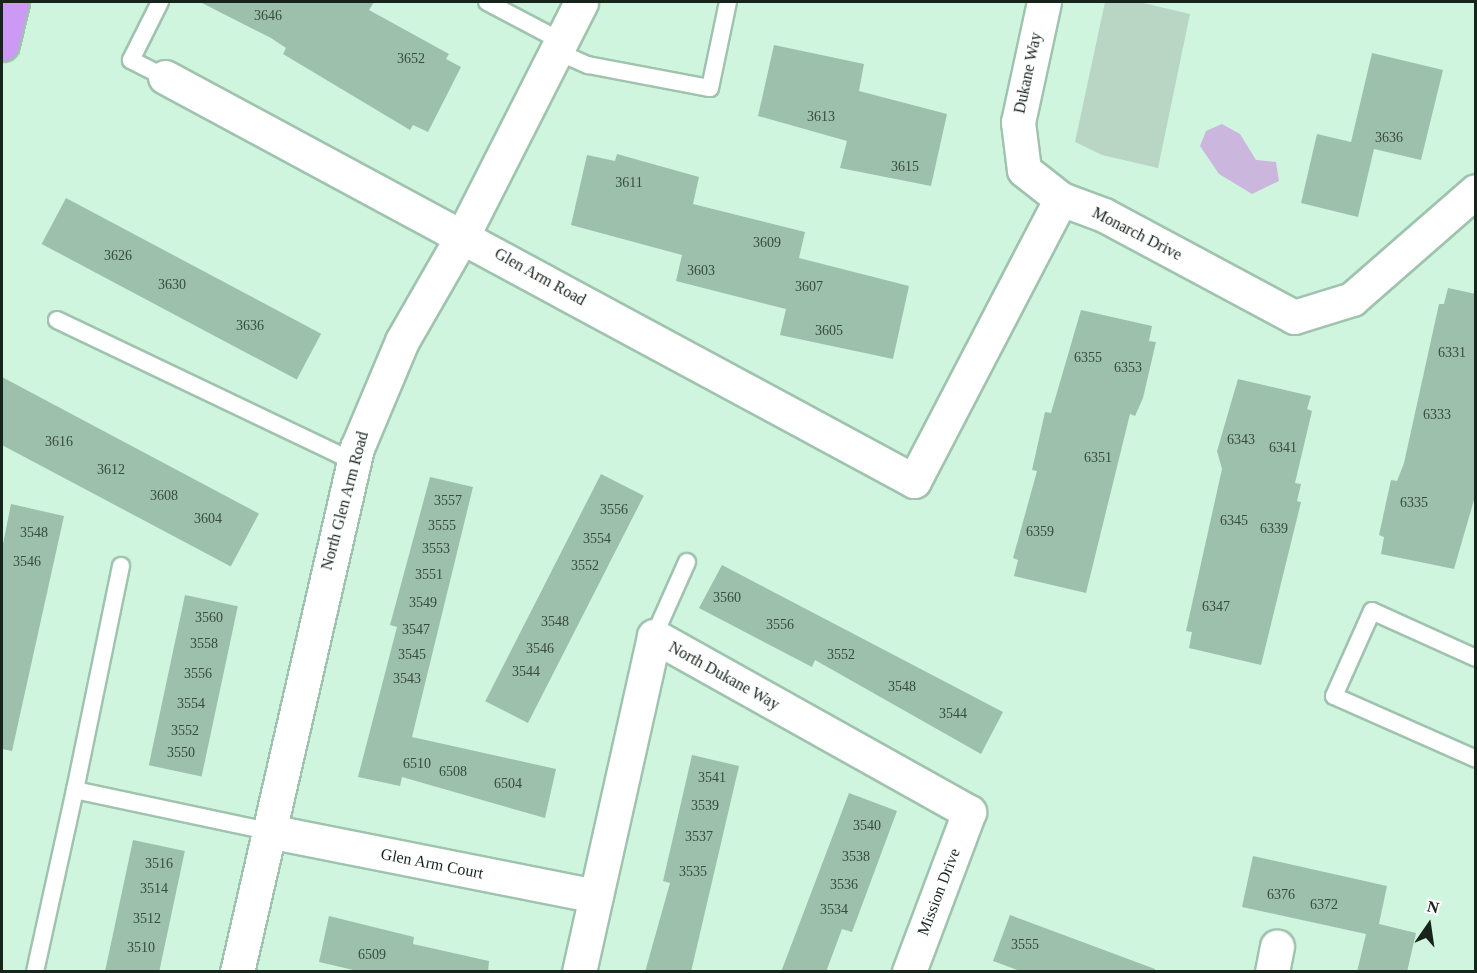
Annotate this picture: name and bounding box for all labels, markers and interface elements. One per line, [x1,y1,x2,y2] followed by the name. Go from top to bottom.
[254,8,282,24] house number: 3646
[1010,31,1046,115] street label: Dukane Way
[397,51,425,67] house number: 3652
[807,109,835,125] house number: 3613
[1375,130,1403,146] house number: 3636
[891,159,919,175] house number: 3615
[615,175,643,191] house number: 3611
[1089,203,1185,265] street label: Monarch Drive
[753,235,781,251] house number: 3609
[491,244,589,310] street label: Glen Arm Road
[104,248,132,264] house number: 3626
[687,263,715,279] house number: 3603
[158,277,186,293] house number: 3630
[795,279,823,295] house number: 3607
[236,318,264,334] house number: 3636
[815,323,843,339] house number: 3605
[1438,345,1466,361] house number: 6331
[1074,350,1102,366] house number: 6355
[1114,360,1142,376] house number: 6353
[1423,407,1451,423] house number: 6333
[317,429,373,573] street label: North Glen Arm Road
[1227,432,1255,448] house number: 6343
[45,434,73,450] house number: 3616
[1269,440,1297,456] house number: 6341
[1084,450,1112,466] house number: 6351
[97,462,125,478] house number: 3612
[150,488,178,504] house number: 3608
[434,493,462,509] house number: 3557
[1400,495,1428,511] house number: 6335
[600,502,628,518] house number: 3556
[194,511,222,527] house number: 3604
[1220,513,1248,529] house number: 6345
[428,518,456,534] house number: 3555
[1260,521,1288,537] house number: 6339
[1026,524,1054,540] house number: 6359
[20,525,48,541] house number: 3548
[583,531,611,547] house number: 3554
[422,541,450,557] house number: 3553
[13,554,41,570] house number: 3546
[571,558,599,574] house number: 3552
[415,567,443,583] house number: 3551
[713,590,741,606] house number: 3560
[409,595,437,611] house number: 3549
[1202,599,1230,615] house number: 6347
[195,610,223,626] house number: 3560
[541,614,569,630] house number: 3548
[766,617,794,633] house number: 3556
[402,622,430,638] house number: 3547
[190,636,218,652] house number: 3558
[665,638,783,714] street label: North Dukane Way
[526,641,554,657] house number: 3546
[398,647,426,663] house number: 3545
[827,647,855,663] house number: 3552
[512,664,540,680] house number: 3544
[184,666,212,682] house number: 3556
[393,671,421,687] house number: 3543
[888,679,916,695] house number: 3548
[177,696,205,712] house number: 3554
[939,706,967,722] house number: 3544
[171,723,199,739] house number: 3552
[167,745,195,761] house number: 3550
[403,756,431,772] house number: 6510
[439,764,467,780] house number: 6508
[698,770,726,786] house number: 3541
[494,776,522,792] house number: 6504
[691,798,719,814] house number: 3539
[853,818,881,834] house number: 3540
[685,829,713,845] house number: 3537
[379,845,485,883] street label: Glen Arm Court
[914,846,964,938] street label: Mission Drive
[842,849,870,865] house number: 3538
[145,856,173,872] house number: 3516
[679,864,707,880] house number: 3535
[830,877,858,893] house number: 3536
[140,881,168,897] house number: 3514
[1267,887,1295,903] house number: 6376
[1399,895,1459,955] north arrow
[1310,897,1338,913] house number: 6372
[1426,897,1441,917] text: N
[820,902,848,918] house number: 3534
[133,911,161,927] house number: 3512
[1011,937,1039,953] house number: 3555
[127,940,155,956] house number: 3510
[358,947,386,963] house number: 6509

